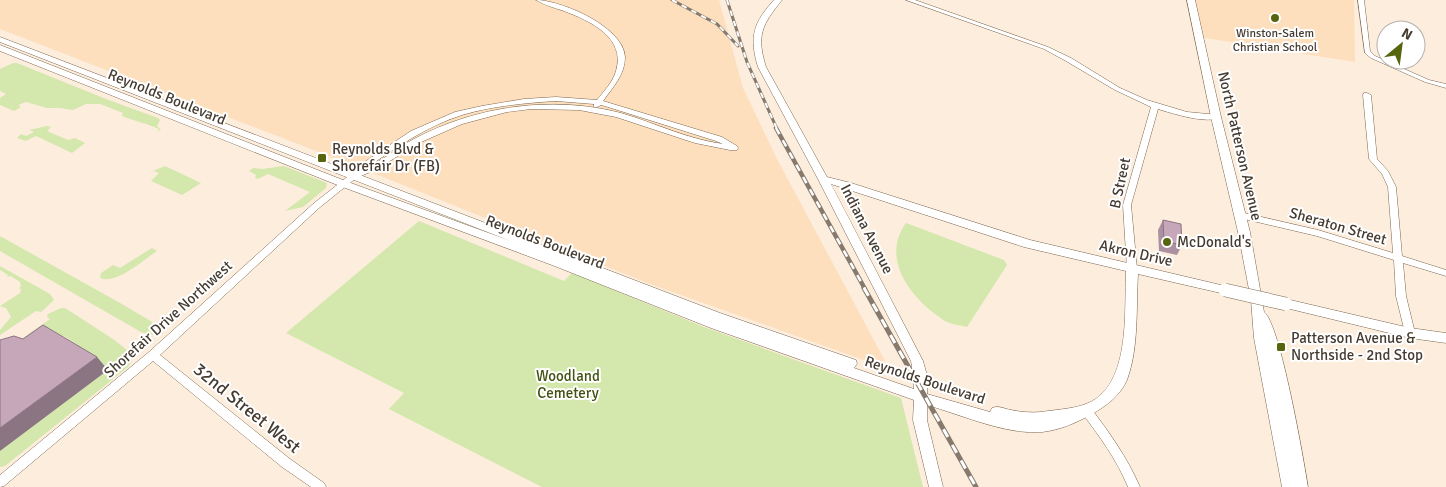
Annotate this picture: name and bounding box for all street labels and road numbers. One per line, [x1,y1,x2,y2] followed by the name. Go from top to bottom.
[105,65,229,129] street label: Reynolds Boulevard
[1214,70,1266,222] street label: North Patterson Avenue
[1106,156,1134,210] street label: B Street
[837,181,897,277] street label: Indiana Avenue
[1287,204,1389,248] street label: Sheraton Street
[483,211,607,273] street label: Reynolds Boulevard
[1098,236,1174,270] street label: Akron Drive
[100,257,236,381] street label: Shorefair Drive Northwest
[862,352,988,408] street label: Reynolds Boulevard
[189,358,305,458] street label: 32nd Street West

